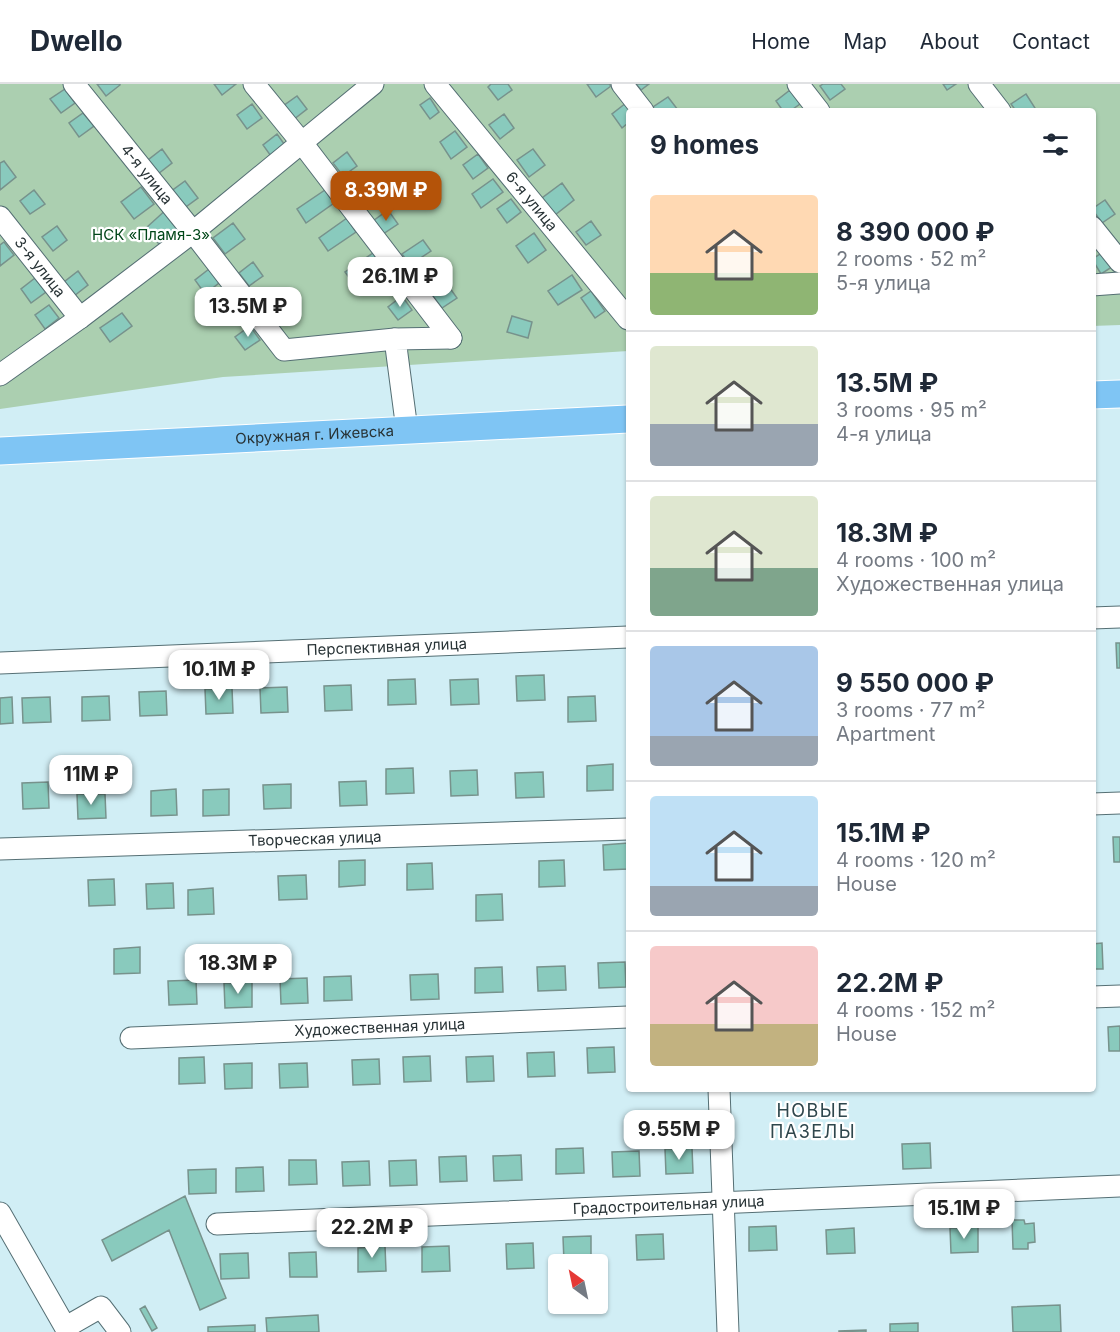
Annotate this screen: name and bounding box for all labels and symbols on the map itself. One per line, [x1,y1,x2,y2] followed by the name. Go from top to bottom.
[117,140,177,208] street label: 4-я улица
[502,168,562,235] street label: 6-я улица
[331,171,441,222] pin: 8.39M ₽
[92,225,210,244] park label: НСК «Пламя-3»
[11,233,70,301] street label: 3-я улица
[345,257,455,308] pin: 26.1M ₽
[193,287,303,338] pin: 13.5M ₽
[235,421,394,448] street label: Окружная г. Ижевска
[306,634,467,659] street label: Перспективная улица
[164,650,274,701] pin: 10.1M ₽
[49,755,133,806] pin: 11M ₽
[248,827,382,850] street label: Творческая улица
[183,944,293,995] pin: 18.3M ₽
[294,1014,466,1040] street label: Художественная улица
[770,1100,856,1142] district label: НОВЫЕ ПАЗЕЛЫ
[624,1110,734,1161] pin: 9.55M ₽
[909,1189,1019,1240] pin: 15.1M ₽
[572,1191,765,1218] street label: Градостроительная улица
[317,1208,427,1259] pin: 22.2M ₽
[548,1254,608,1314] north arrow

